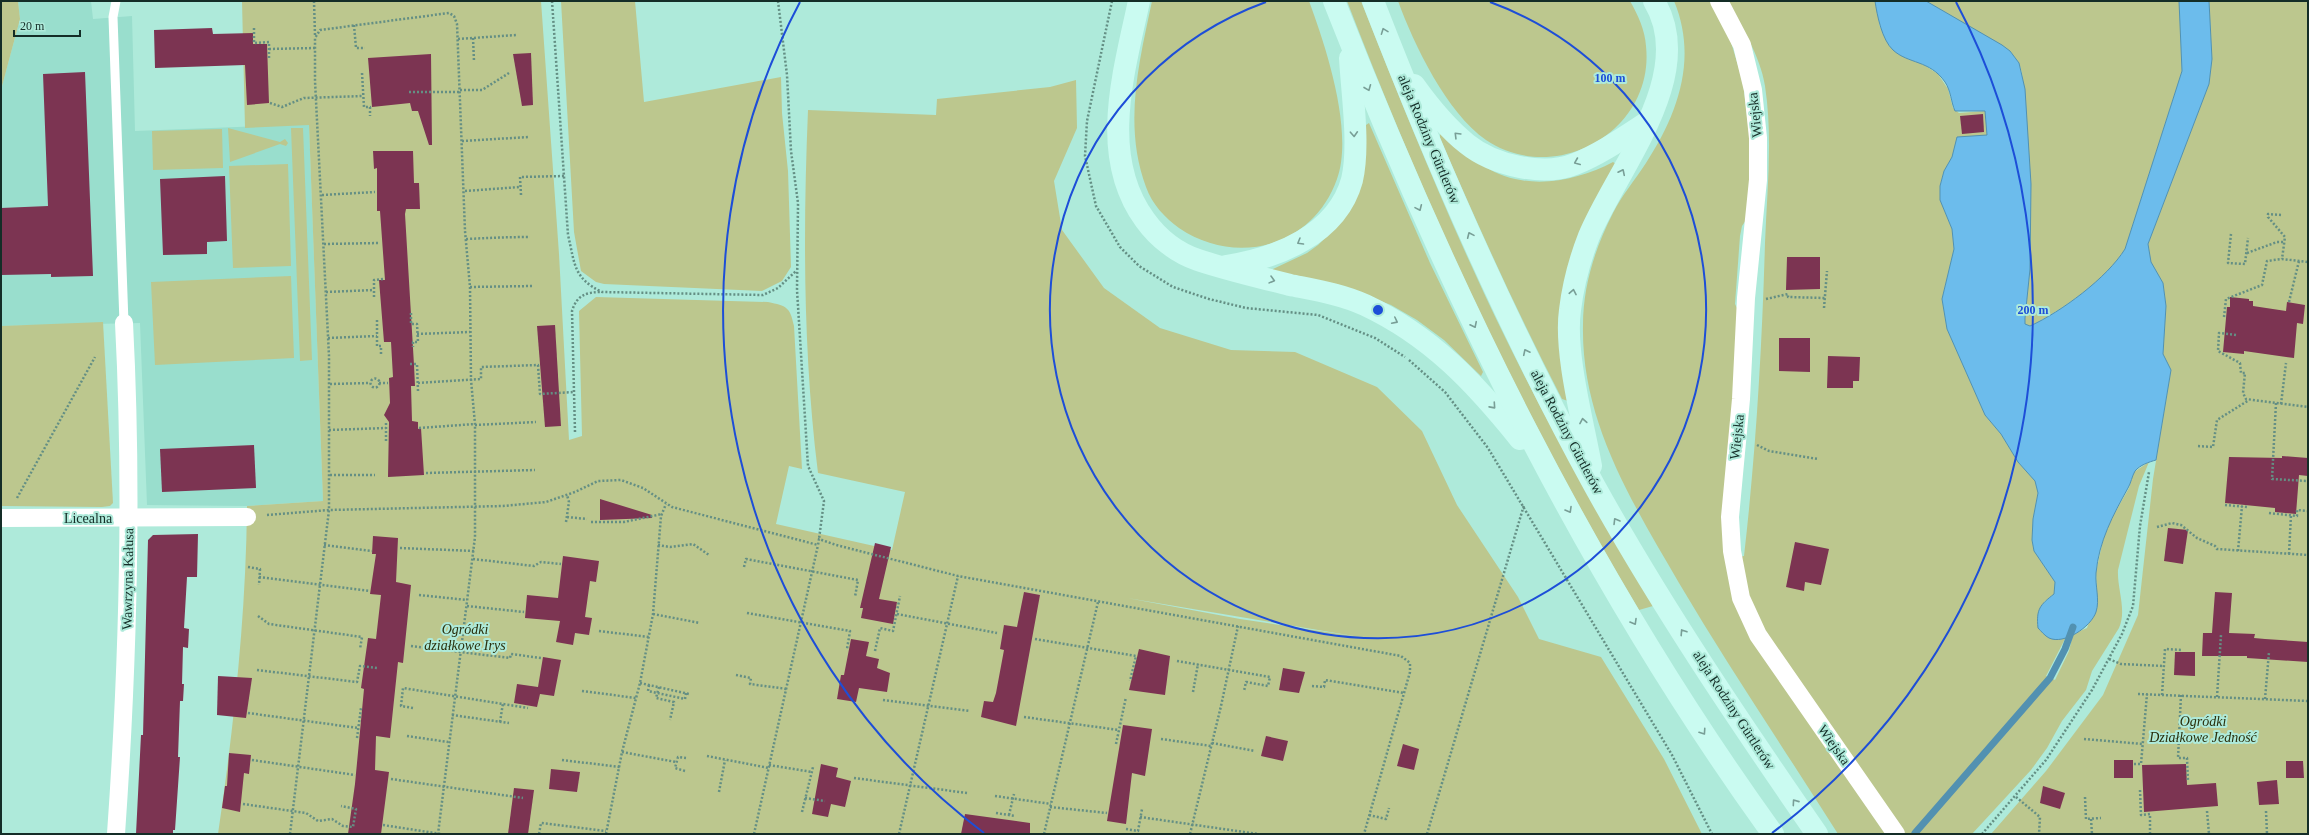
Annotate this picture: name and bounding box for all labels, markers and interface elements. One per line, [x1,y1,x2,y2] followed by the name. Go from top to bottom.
[14,12,80,38] scale bar
[20,19,45,33] text: 20 m
[1381,27,1389,34] one-way arrow
[1595,71,1626,85] text: 100 m
[1395,72,1463,206] street label: aleja Rodziny Gürtlerów
[1364,84,1372,91] one-way arrow
[1745,91,1765,138] street label: Wiejska
[1350,131,1358,137] one-way arrow
[1454,132,1462,139] one-way arrow
[1574,158,1581,166] one-way arrow
[1617,169,1625,177] one-way arrow
[1414,203,1422,211] one-way arrow
[1467,231,1475,238] one-way arrow
[1297,237,1304,244] one-way arrow
[1269,275,1276,284] one-way arrow
[1569,289,1577,295] one-way arrow
[1371,303,1385,317] centre of rings
[2018,303,2049,317] text: 200 m
[1391,316,1398,324] one-way arrow
[1469,321,1477,329] one-way arrow
[1523,349,1531,356] one-way arrow
[1528,367,1607,497] street label: aleja Rodziny Gürtlerów
[1488,401,1495,408] one-way arrow
[1727,413,1747,460] street label: Wiejska
[1579,417,1588,424] one-way arrow
[1564,506,1571,513] one-way arrow
[64,511,113,526] street label: Licealna
[1613,518,1620,525] one-way arrow
[120,527,136,630] street label: Wawrzyna Kałusa
[1629,618,1637,625] one-way arrow
[424,622,506,653] park label: Ogródki działkowe Irys
[1680,629,1688,636] one-way arrow
[1690,648,1778,773] street label: aleja Rodziny Gürtlerów
[2148,714,2258,745] park label: Ogródki Działkowe Jedność
[1815,722,1854,769] street label: Wiejska
[1698,728,1705,735] one-way arrow
[1792,799,1800,806] one-way arrow

